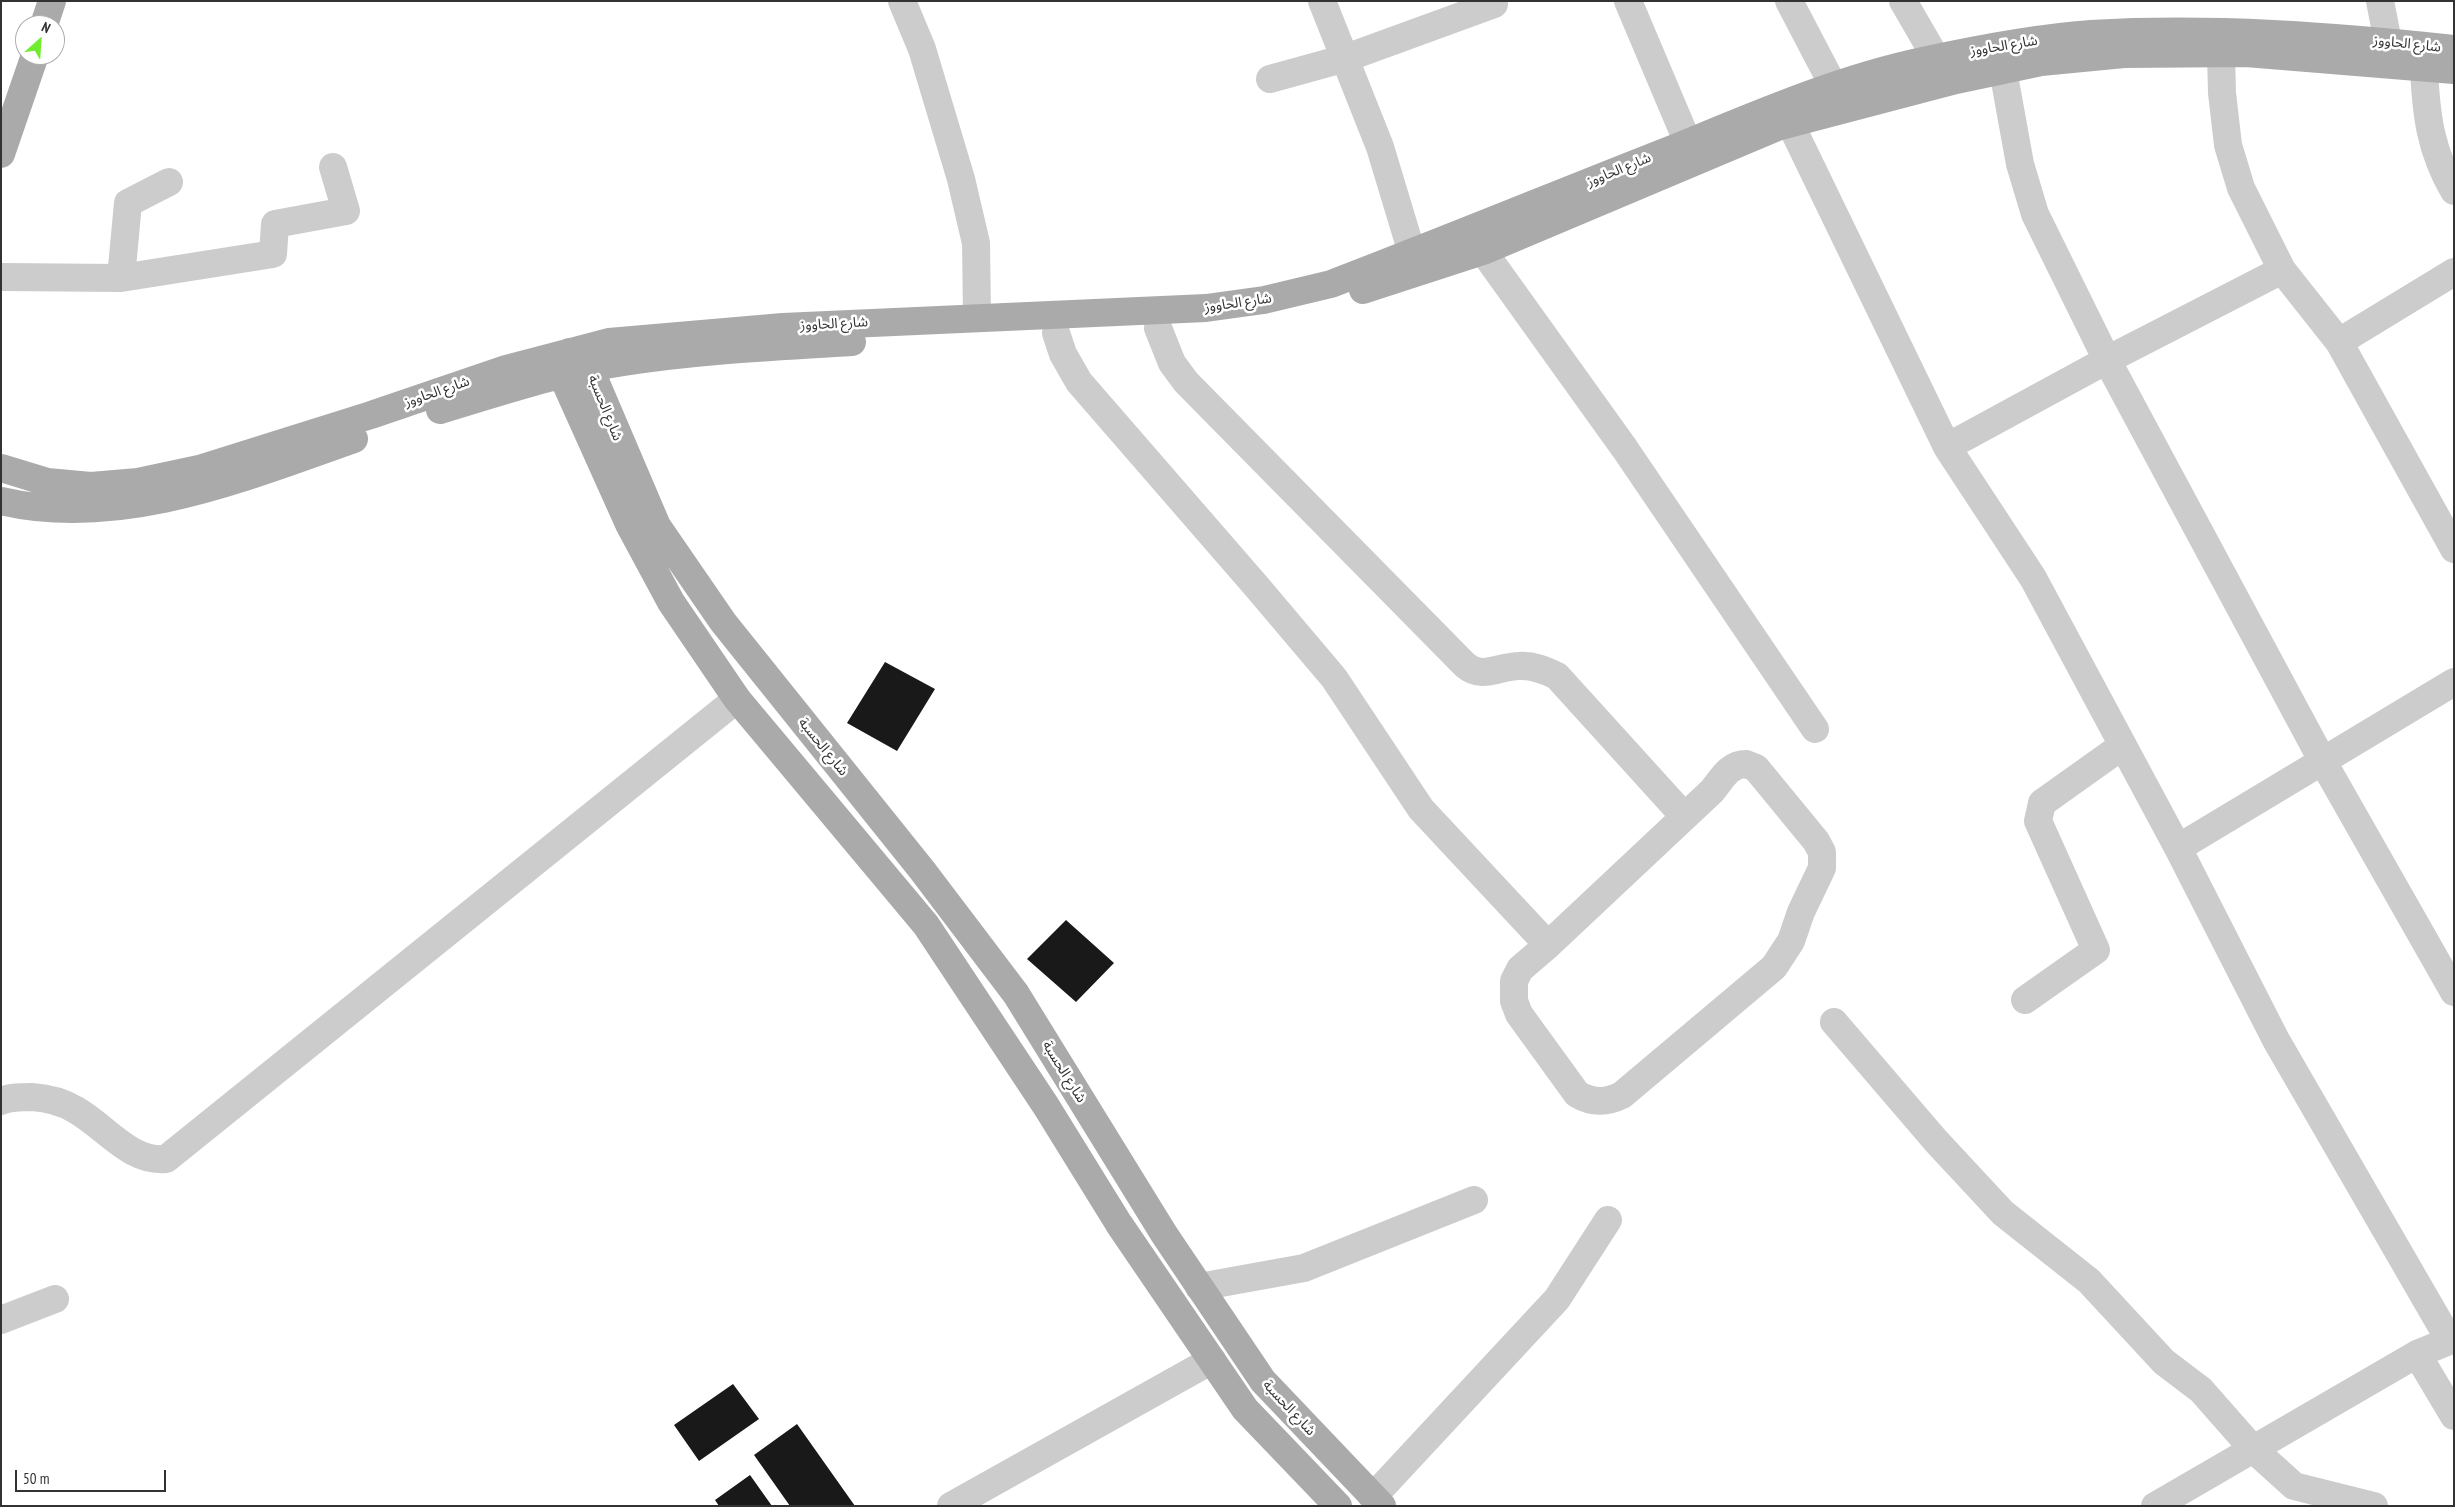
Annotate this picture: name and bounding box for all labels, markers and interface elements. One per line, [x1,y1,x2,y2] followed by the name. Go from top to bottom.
[15,15,65,65] north arrow
[39,18,53,37] text: N
[1969,32,2039,60] street label: شارع الحاووز
[2372,32,2442,56] street label: شارع الحاووز
[1584,149,1654,191] street label: شارع الحاووز
[1203,290,1273,316] street label: شارع الحاووز
[800,314,868,334] street label: شارع الحاووز
[402,373,472,411] street label: شارع الحاووز
[584,373,626,443] street label: شارع الحسبة
[795,715,851,779] street label: شارع الحسبة
[1038,1038,1090,1106] street label: شارع الحسبة
[1259,1377,1319,1439] street label: شارع الحسبة
[18,1460,169,1492] scale bar
[23,1469,49,1488] text: 50 m

